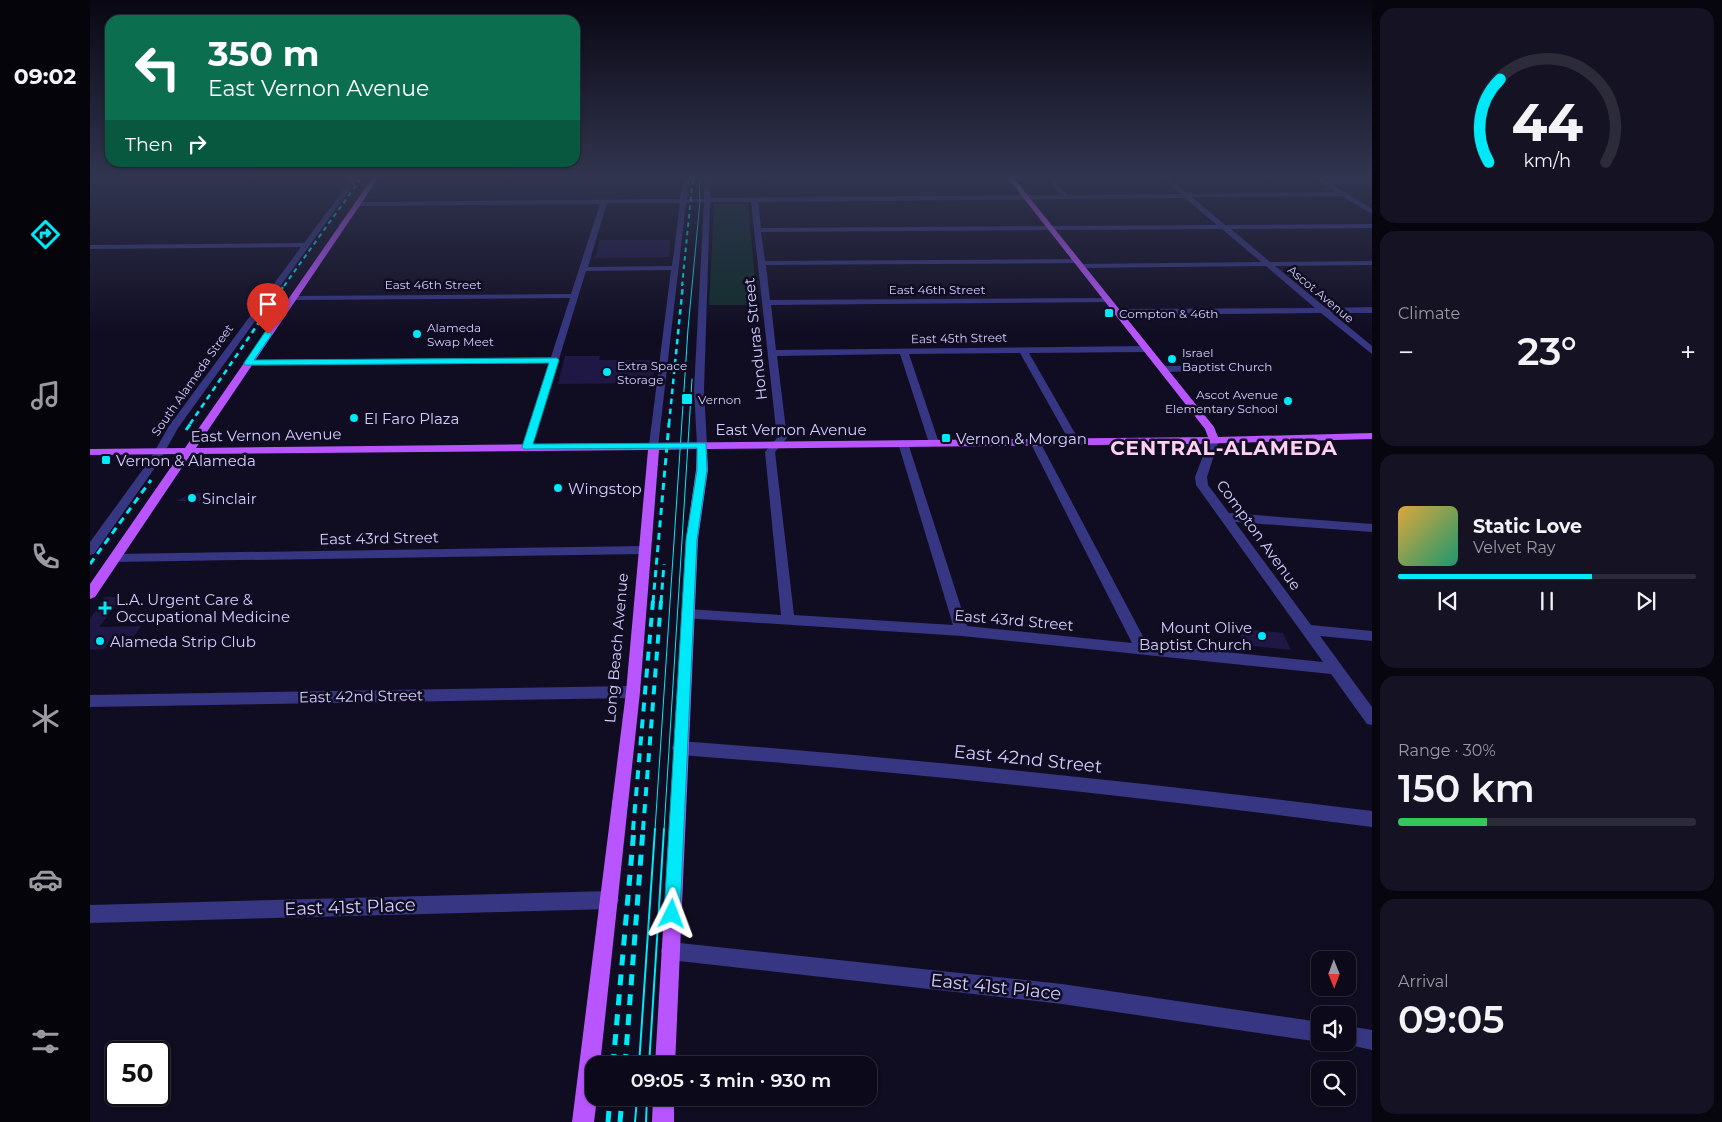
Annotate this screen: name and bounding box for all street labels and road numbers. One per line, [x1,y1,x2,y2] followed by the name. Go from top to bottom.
[1285,262,1357,326] street label: Ascot Avenue
[385,277,481,292] street label: East 46th Street
[739,277,771,401] street label: Honduras Street
[889,282,985,297] street label: East 46th Street
[148,321,236,439] street label: South Alameda Street
[911,330,1007,346] street label: East 45th Street
[716,420,866,439] street label: East Vernon Avenue
[190,424,342,446] street label: East Vernon Avenue
[1213,476,1305,594] street label: Compton Avenue
[319,527,439,549] street label: East 43rd Street
[600,572,632,724] street label: Long Beach Avenue
[954,605,1074,635] street label: East 43rd Street
[299,685,423,707] street label: East 42nd Street
[953,740,1103,778] street label: East 42nd Street
[284,894,416,920] street label: East 41st Place
[930,969,1063,1005] street label: East 41st Place

